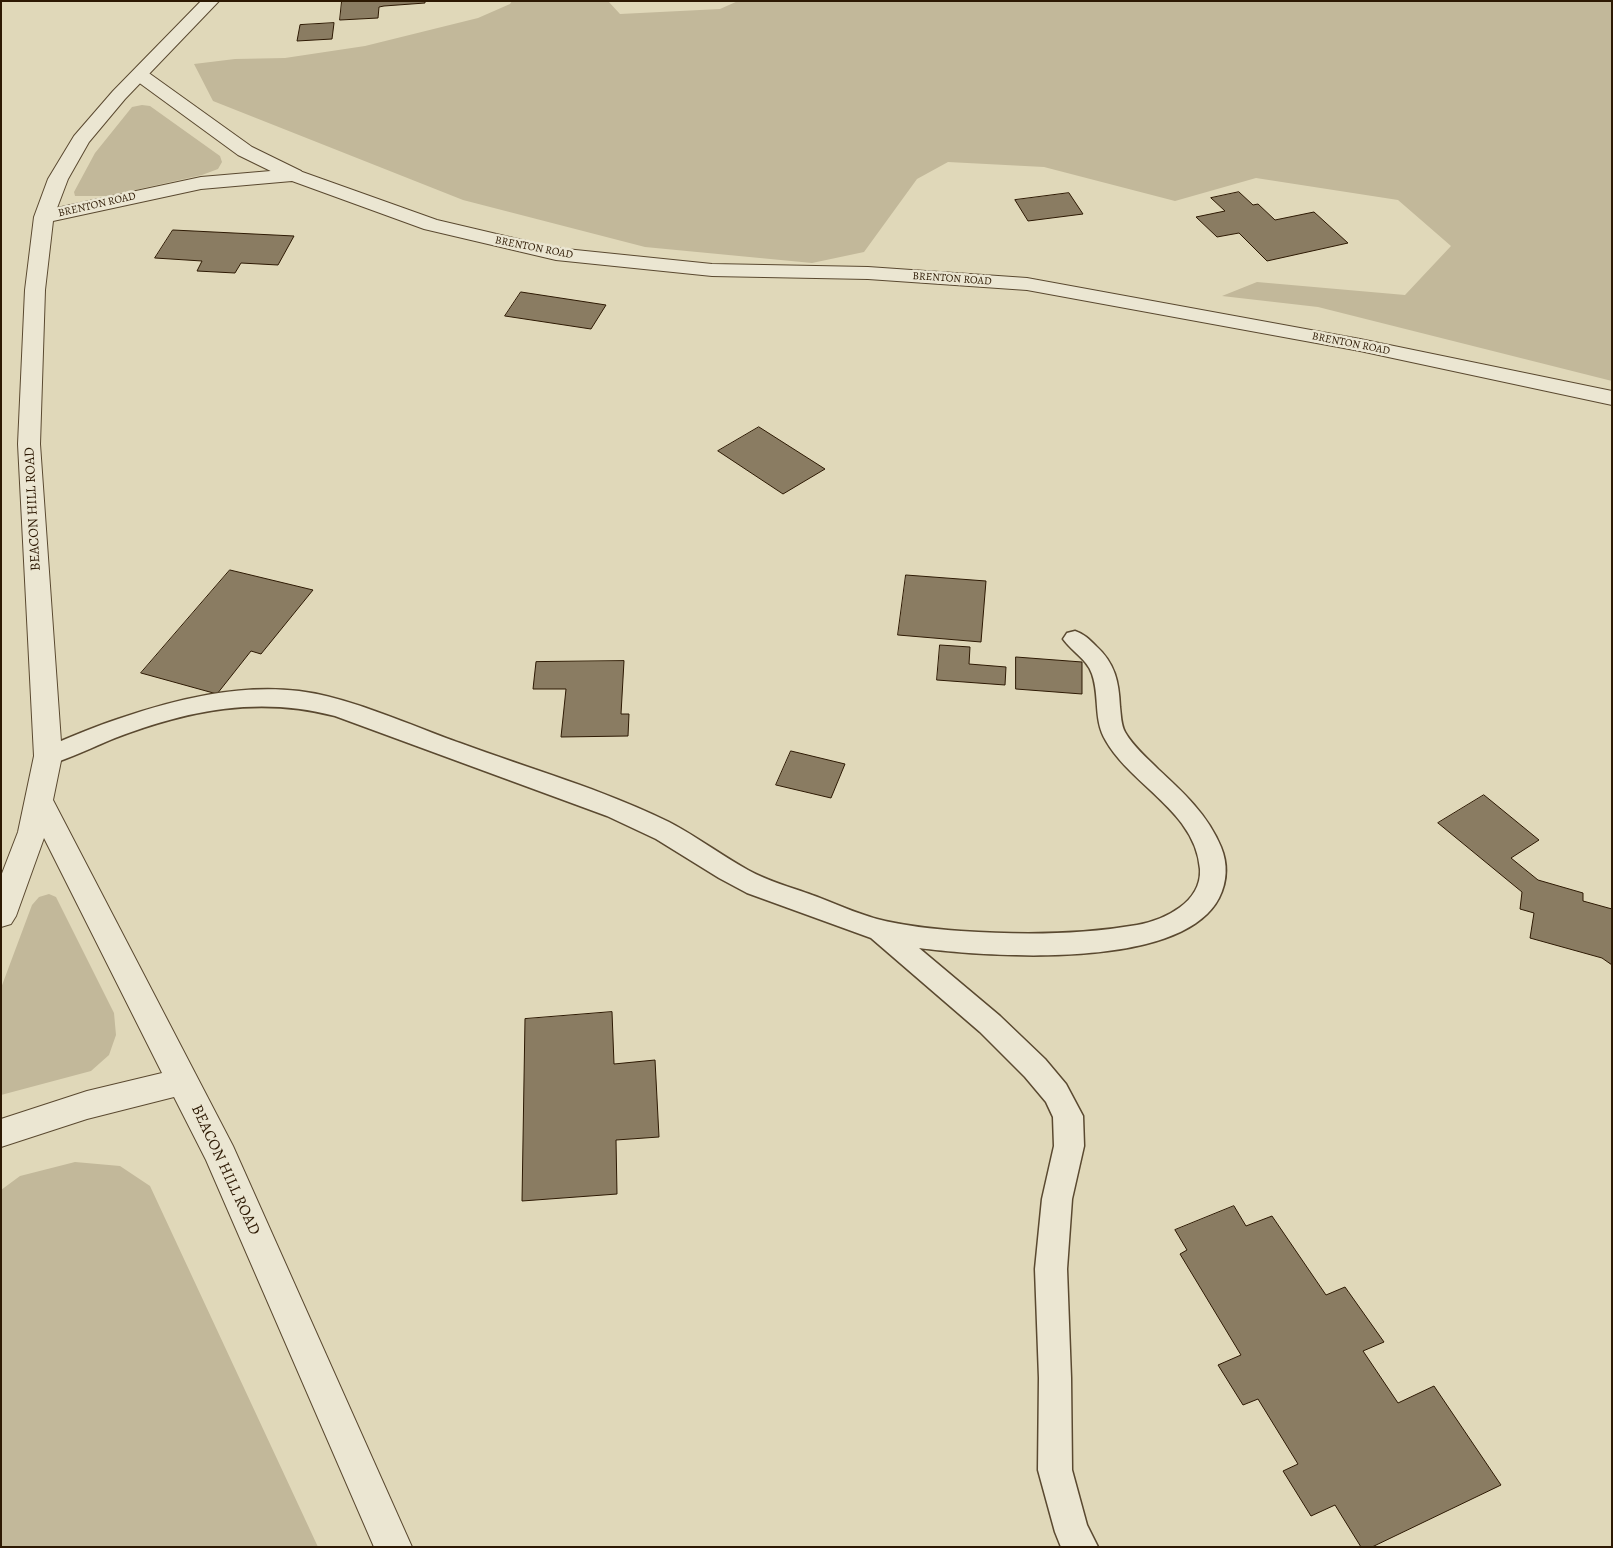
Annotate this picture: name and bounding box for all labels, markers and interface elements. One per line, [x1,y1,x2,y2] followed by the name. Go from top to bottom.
[57,190,137,220] street label: BRENTON ROAD
[494,234,574,262] street label: BRENTON ROAD
[912,270,992,288] street label: BRENTON ROAD
[1311,330,1391,358] street label: BRENTON ROAD
[21,447,45,571] street label: BEACON HILL ROAD
[186,1102,264,1238] street label: BEACON HILL ROAD

